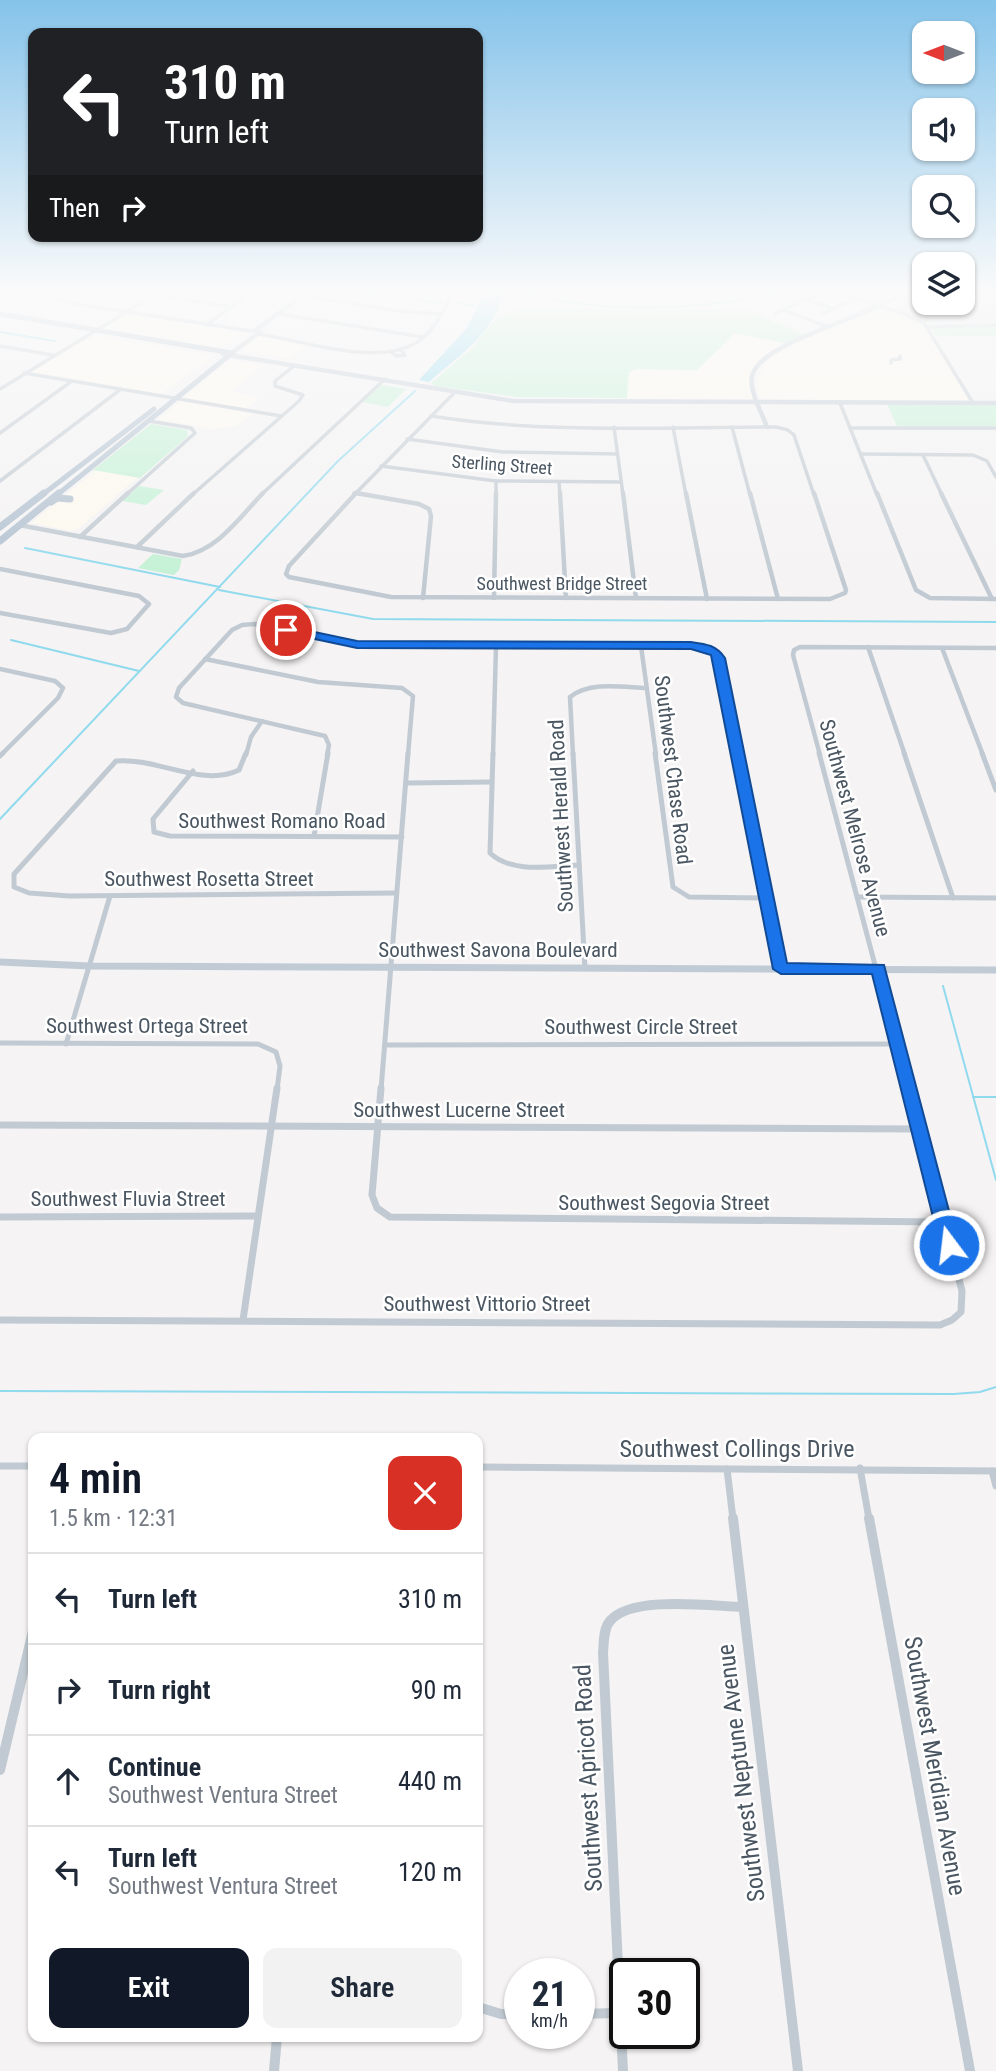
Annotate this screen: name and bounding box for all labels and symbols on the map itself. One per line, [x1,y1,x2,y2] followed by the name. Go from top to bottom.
[912,21,975,84] north arrow
[451,451,553,478] street label: Sterling Street
[477,573,647,594] street label: Southwest Bridge Street
[256,600,316,660] pin
[649,674,697,866] street label: Southwest Chase Road
[814,717,896,939] street label: Southwest Melrose Avenue
[544,719,578,913] street label: Southwest Herald Road
[178,809,386,833] street label: Southwest Romano Road
[104,867,314,891] street label: Southwest Rosetta Street
[378,938,618,962] street label: Southwest Savona Boulevard
[46,1014,248,1038] street label: Southwest Ortega Street
[544,1015,738,1039] street label: Southwest Circle Street
[353,1098,565,1122] street label: Southwest Lucerne Street
[31,1187,226,1211] street label: Southwest Fluvia Street
[558,1191,770,1215] street label: Southwest Segovia Street
[912,1208,986,1282] position arrow
[383,1292,591,1316] street label: Southwest Vittorio Street
[619,1435,855,1463] street label: Southwest Collings Drive
[898,1634,972,1898] street label: Southwest Meridian Avenue
[711,1643,771,1903] street label: Southwest Neptune Avenue
[568,1664,608,1892] street label: Southwest Apricot Road
[609,1958,700,2049] speed limit sign: 30

